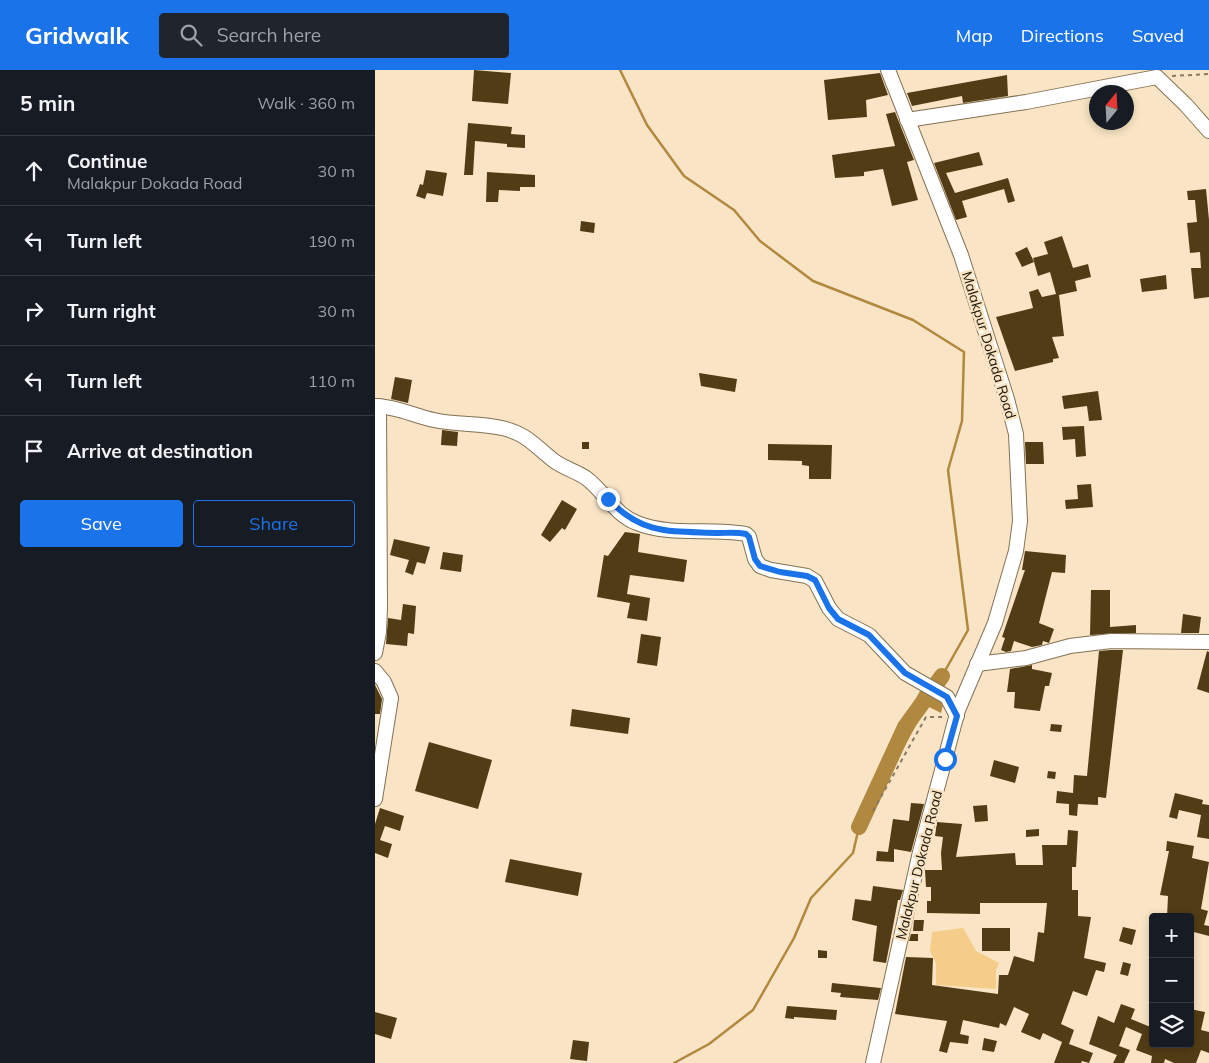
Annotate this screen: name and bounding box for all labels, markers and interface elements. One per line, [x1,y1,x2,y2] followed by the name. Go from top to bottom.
[159,13,509,58] search box
[25,20,129,50] text: Gridwalk
[177,21,205,49] icon: search
[217,23,321,47] text: Search here
[956,24,993,47] text: Map
[1021,24,1104,47] text: Directions
[1132,24,1184,47] text: Saved
[1089,85,1134,130] north arrow
[20,90,75,116] text: 5 min
[257,93,355,113] text: Walk · 360 m
[67,149,147,173] text: Continue
[20,157,48,185] icon: ahead
[318,161,355,181] text: 30 m
[67,173,242,193] text: Malakpur Dokada Road
[20,227,48,255] icon: left
[67,229,142,253] text: Turn left
[308,231,355,251] text: 190 m
[958,269,1020,421] street label: Malakpur Dokada Road
[20,297,48,325] icon: right
[67,299,156,323] text: Turn right
[318,301,355,321] text: 30 m
[20,367,48,395] icon: left
[67,369,142,393] text: Turn left
[308,371,355,391] text: 110 m
[20,437,48,465] icon: arrive
[67,439,253,463] text: Arrive at destination
[597,488,620,511] route end
[20,500,183,547] button: Save
[193,500,355,547] button: Share
[934,748,957,771] route start
[892,788,946,942] street label: Malakpur Dokada Road
[1149,913,1194,1048] map controls
[1149,913,1194,958] button: +
[1149,958,1194,1003] button: −
[1149,1003,1194,1048] button: layers

